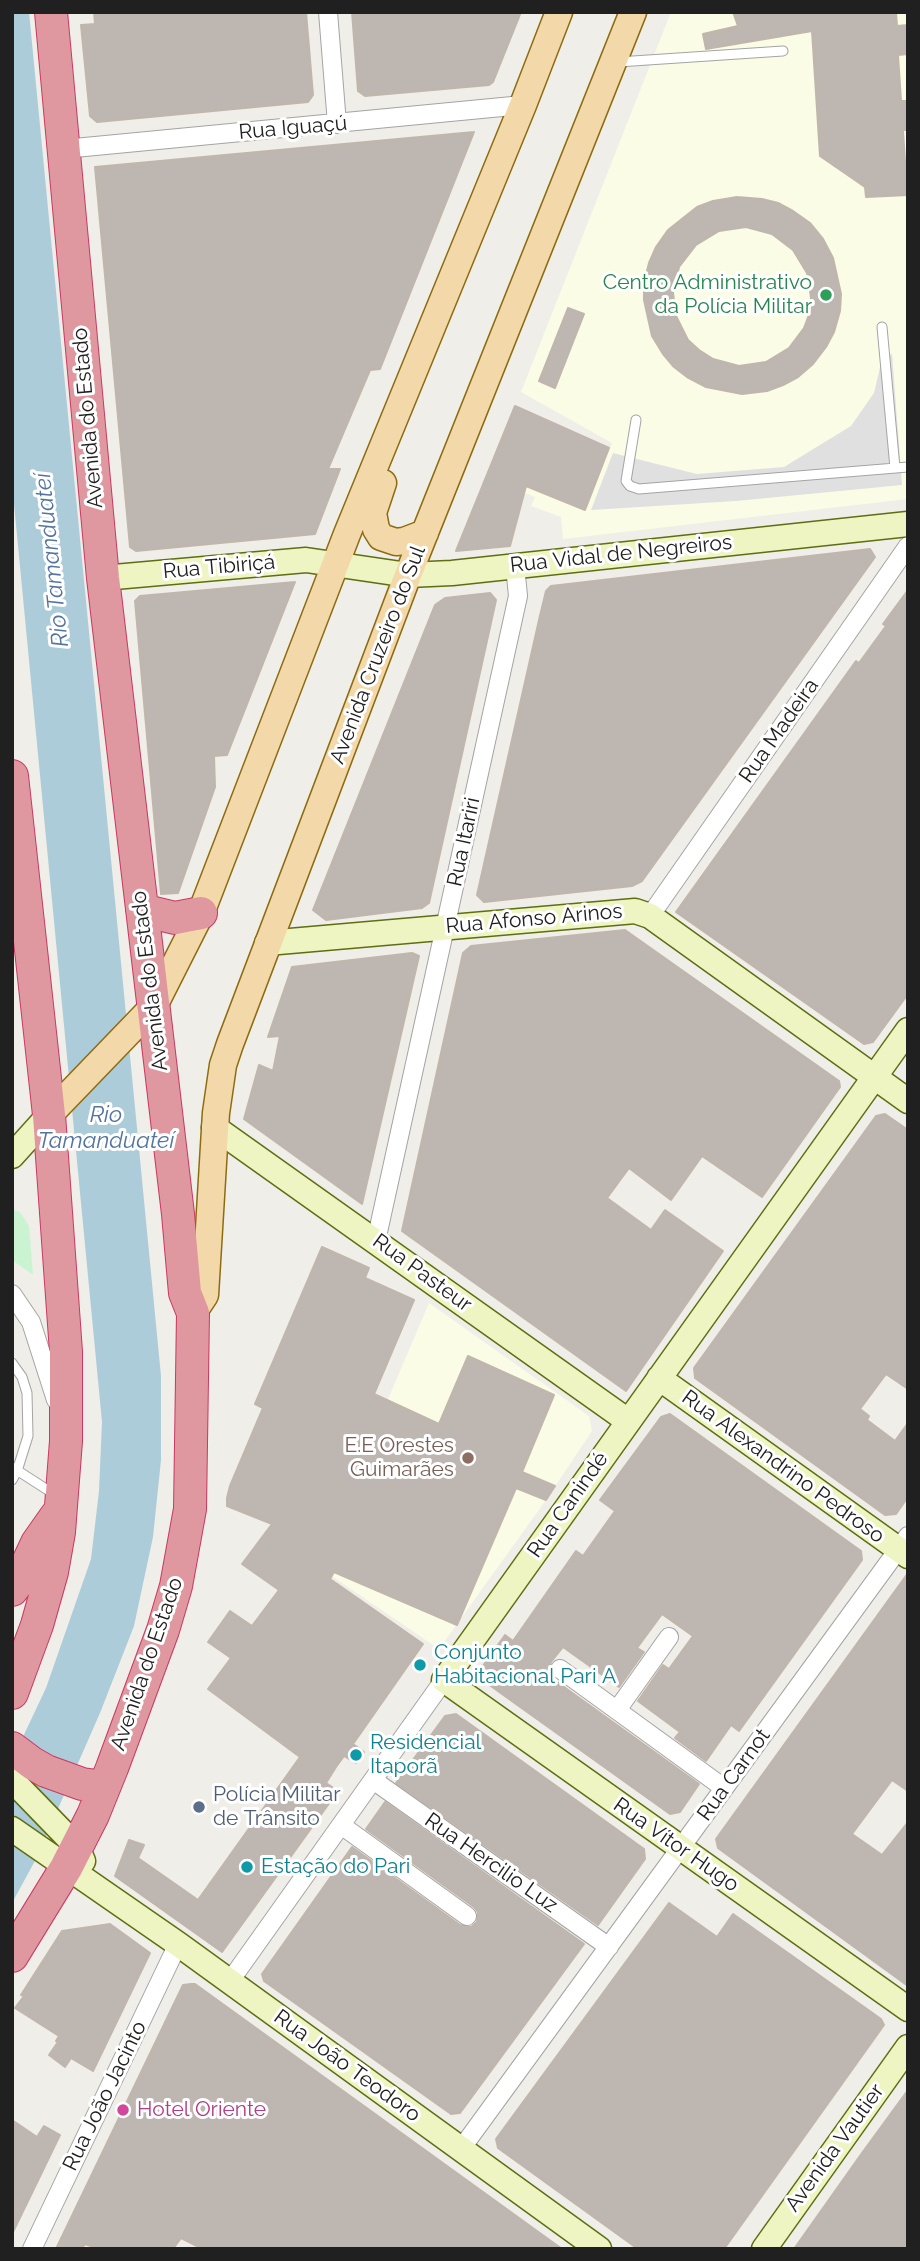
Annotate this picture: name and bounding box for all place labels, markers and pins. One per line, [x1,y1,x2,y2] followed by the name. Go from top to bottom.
[603,270,812,320] place label: Centro Administrativo da Polícia Militar
[818,287,834,303] marker: Centro Administrativo da Polícia Militar
[345,1433,454,1483] place label: E.E Orestes Guimarães
[460,1450,476,1466] marker: E.E Orestes Guimarães
[434,1640,616,1690] place label: Conjunto Habitacional Pari A
[412,1657,428,1673] marker: Conjunto Habitacional Pari A
[370,1730,481,1780] place label: Residencial Itaporã
[348,1747,364,1763] marker: Residencial Itaporã
[213,1782,341,1832] place label: Polícia Militar de Trânsito
[191,1799,207,1815] marker: Polícia Militar de Trânsito
[261,1854,410,1880] place label: Estação do Pari
[239,1859,255,1875] marker: Estação do Pari
[137,2097,266,2123] place label: Hotel Oriente
[115,2102,131,2118] marker: Hotel Oriente

